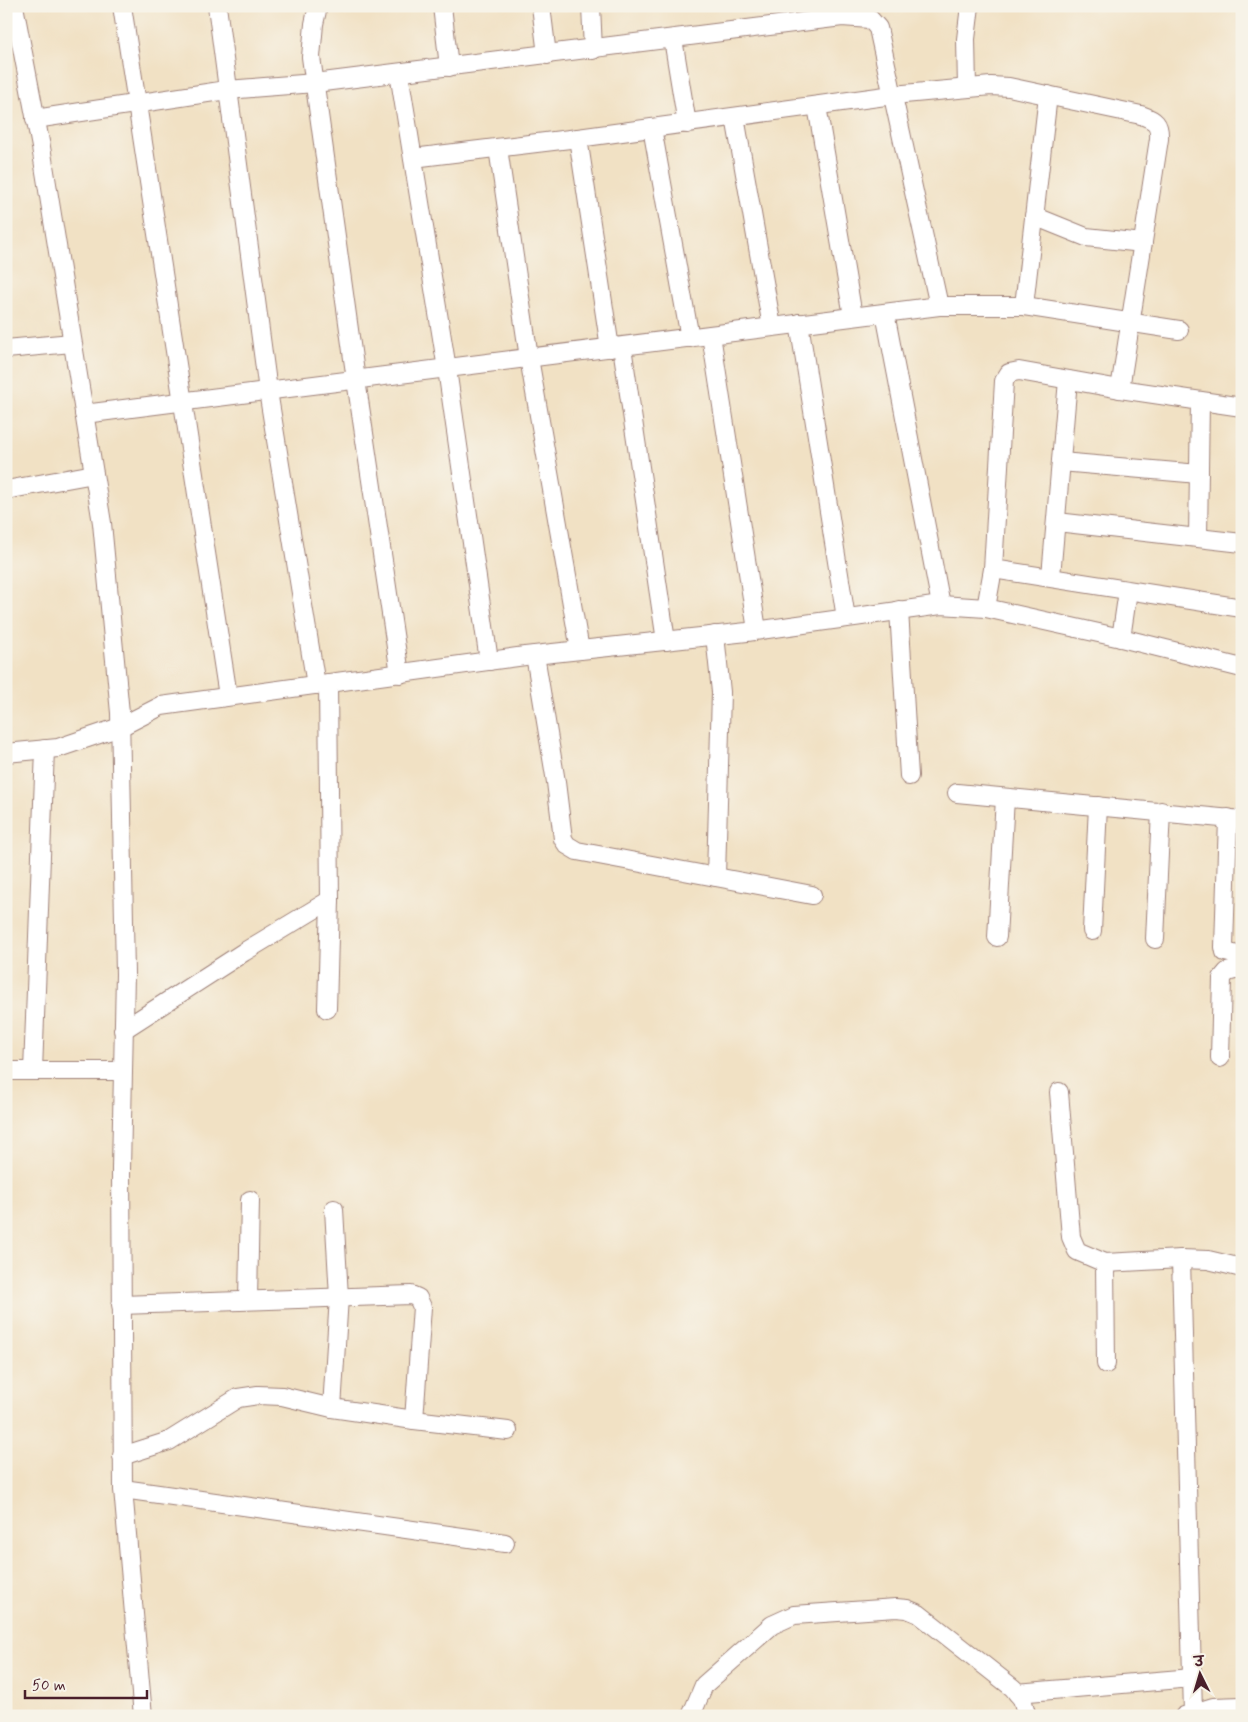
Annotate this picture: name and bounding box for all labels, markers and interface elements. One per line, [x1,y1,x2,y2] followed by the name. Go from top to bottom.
[1176,1650,1226,1700] north arrow
[1192,1653,1206,1672] text: उ
[25,1667,148,1699] scale bar
[32,1676,66,1696] text: 50 m

